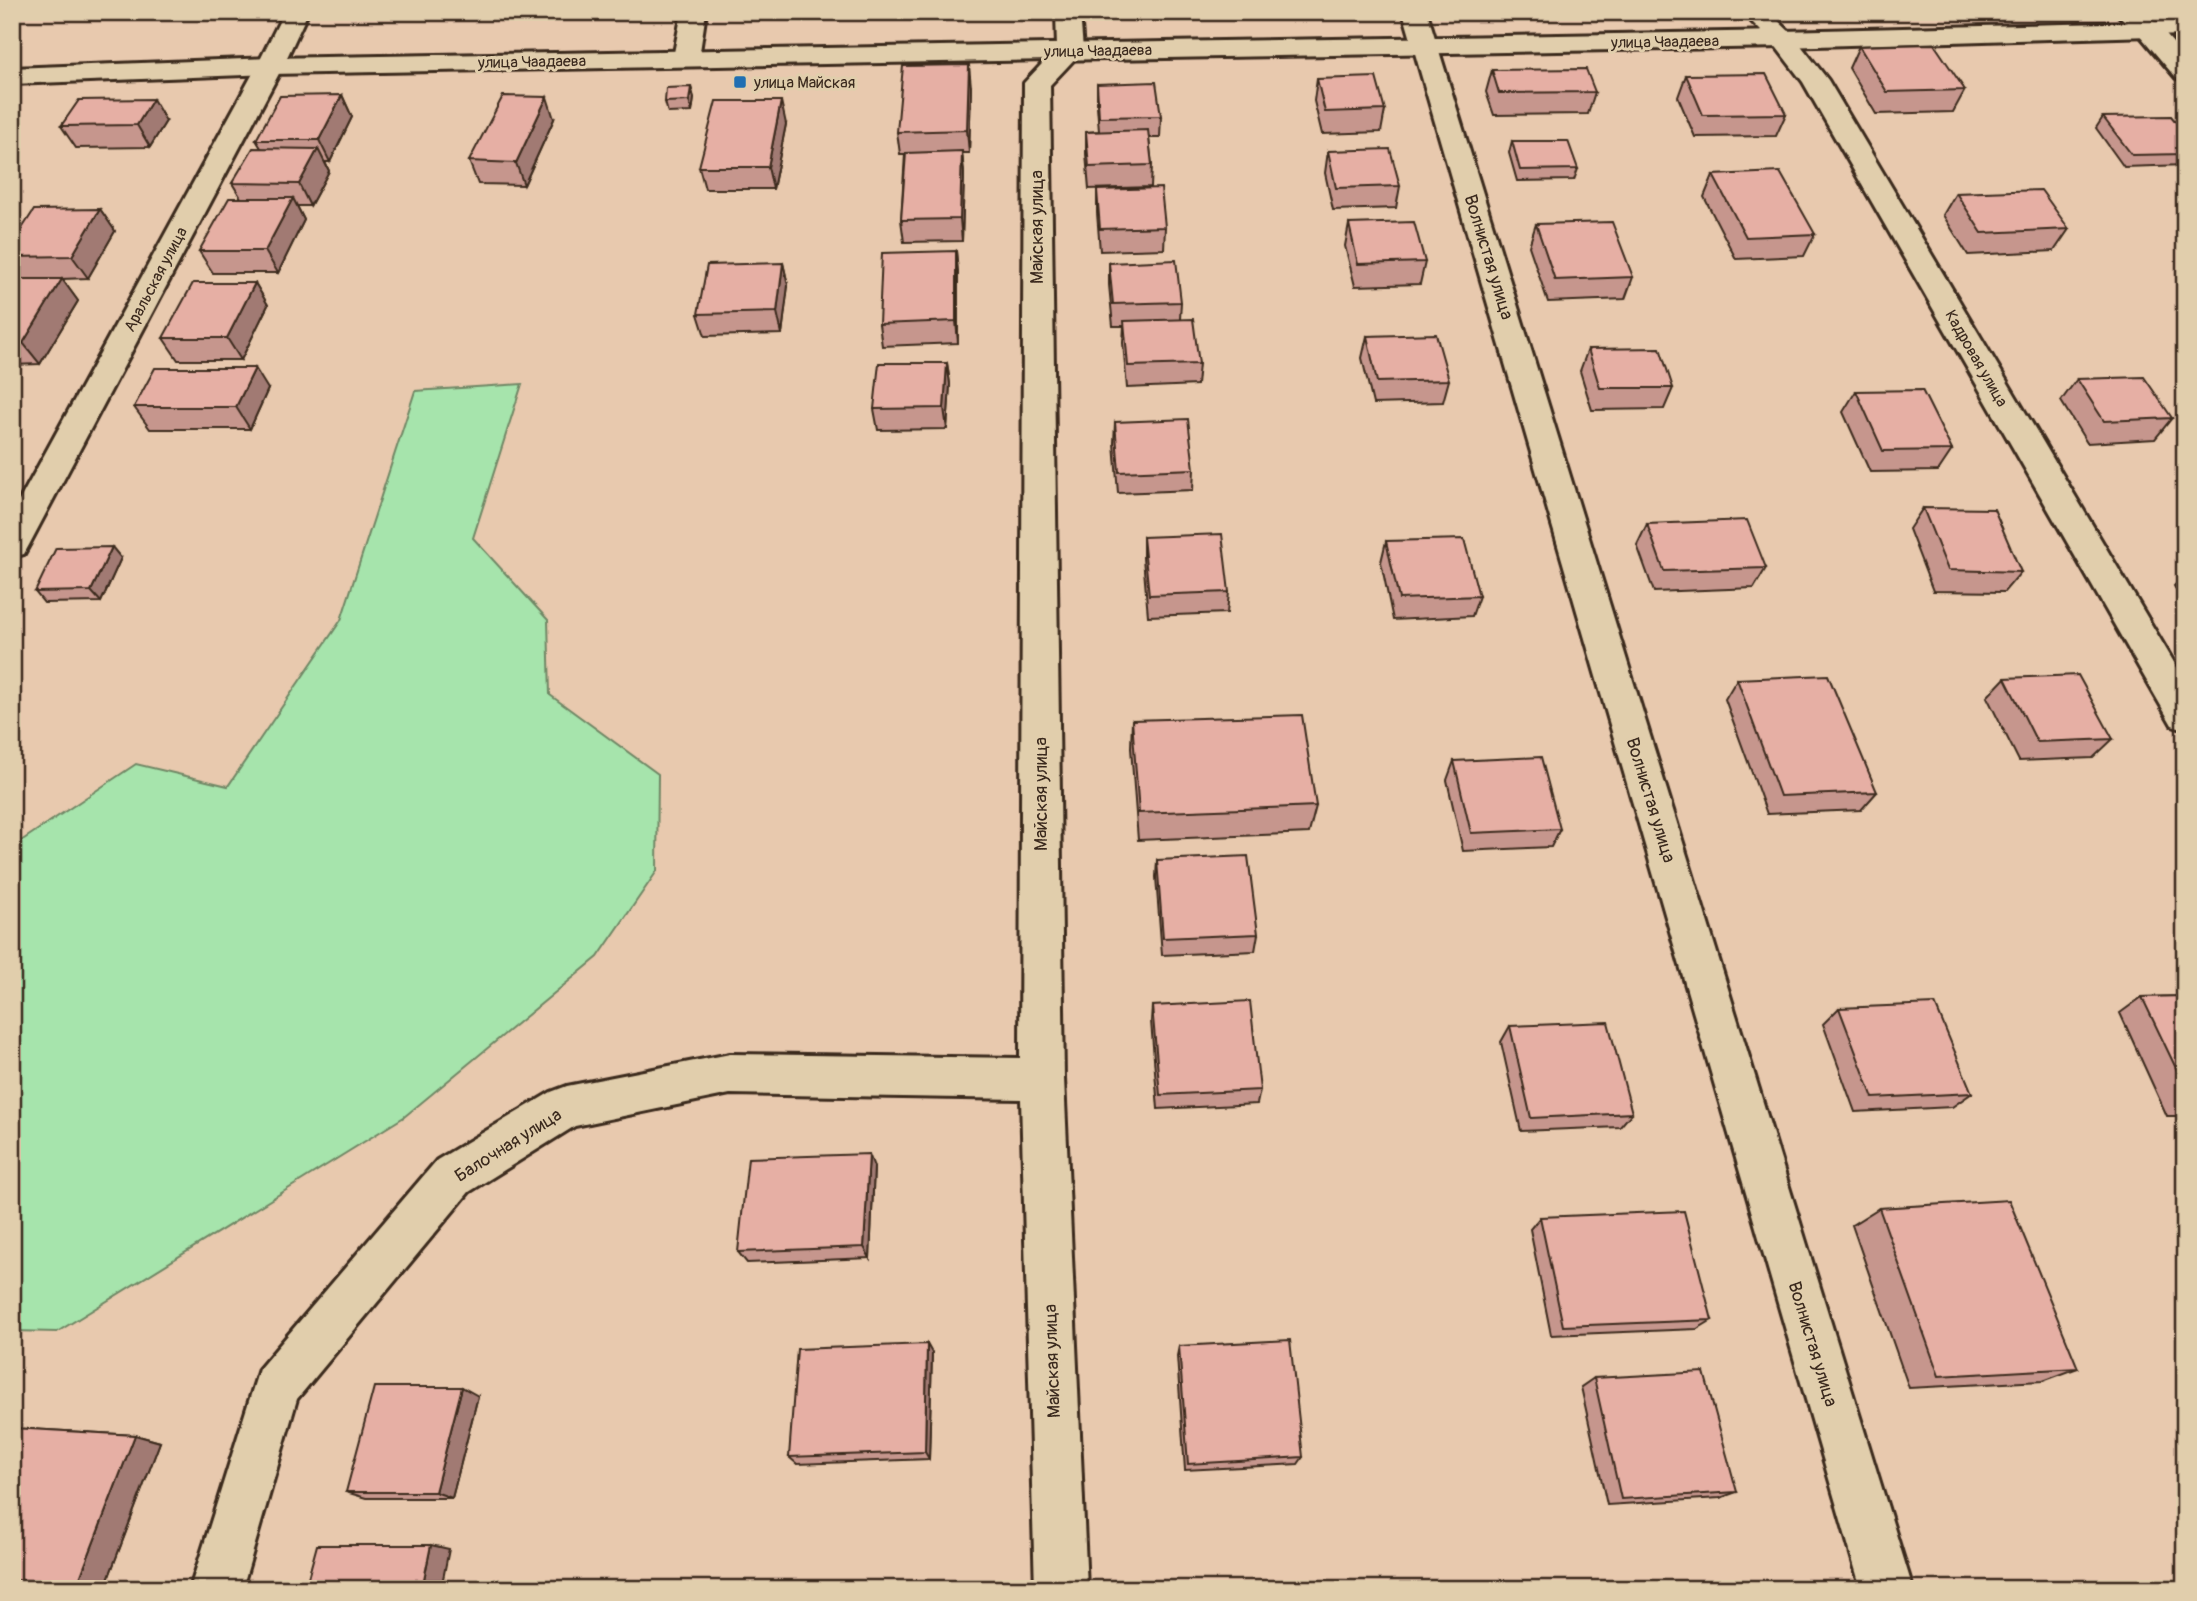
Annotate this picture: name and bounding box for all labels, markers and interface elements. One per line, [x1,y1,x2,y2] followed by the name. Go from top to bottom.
[1610,31,1719,53] street label: улица Чаадаева
[1043,40,1152,62] street label: улица Чаадаева
[477,51,586,73] street label: улица Чаадаева
[753,73,855,93] place label: улица Майская
[732,74,748,90] marker: улица Майская
[1026,170,1049,284] street label: Майская улица
[1459,192,1518,323] street label: Волнистая улица
[120,224,192,335] street label: Аральская улица
[1940,307,2012,410] street label: Кадровая улица
[1621,735,1680,866] street label: Волнистая улица
[1030,737,1053,851] street label: Майская улица
[450,1103,566,1187] street label: Балочная улица
[1783,1279,1842,1410] street label: Волнистая улица
[1039,1304,1066,1418] street label: Майская улица

